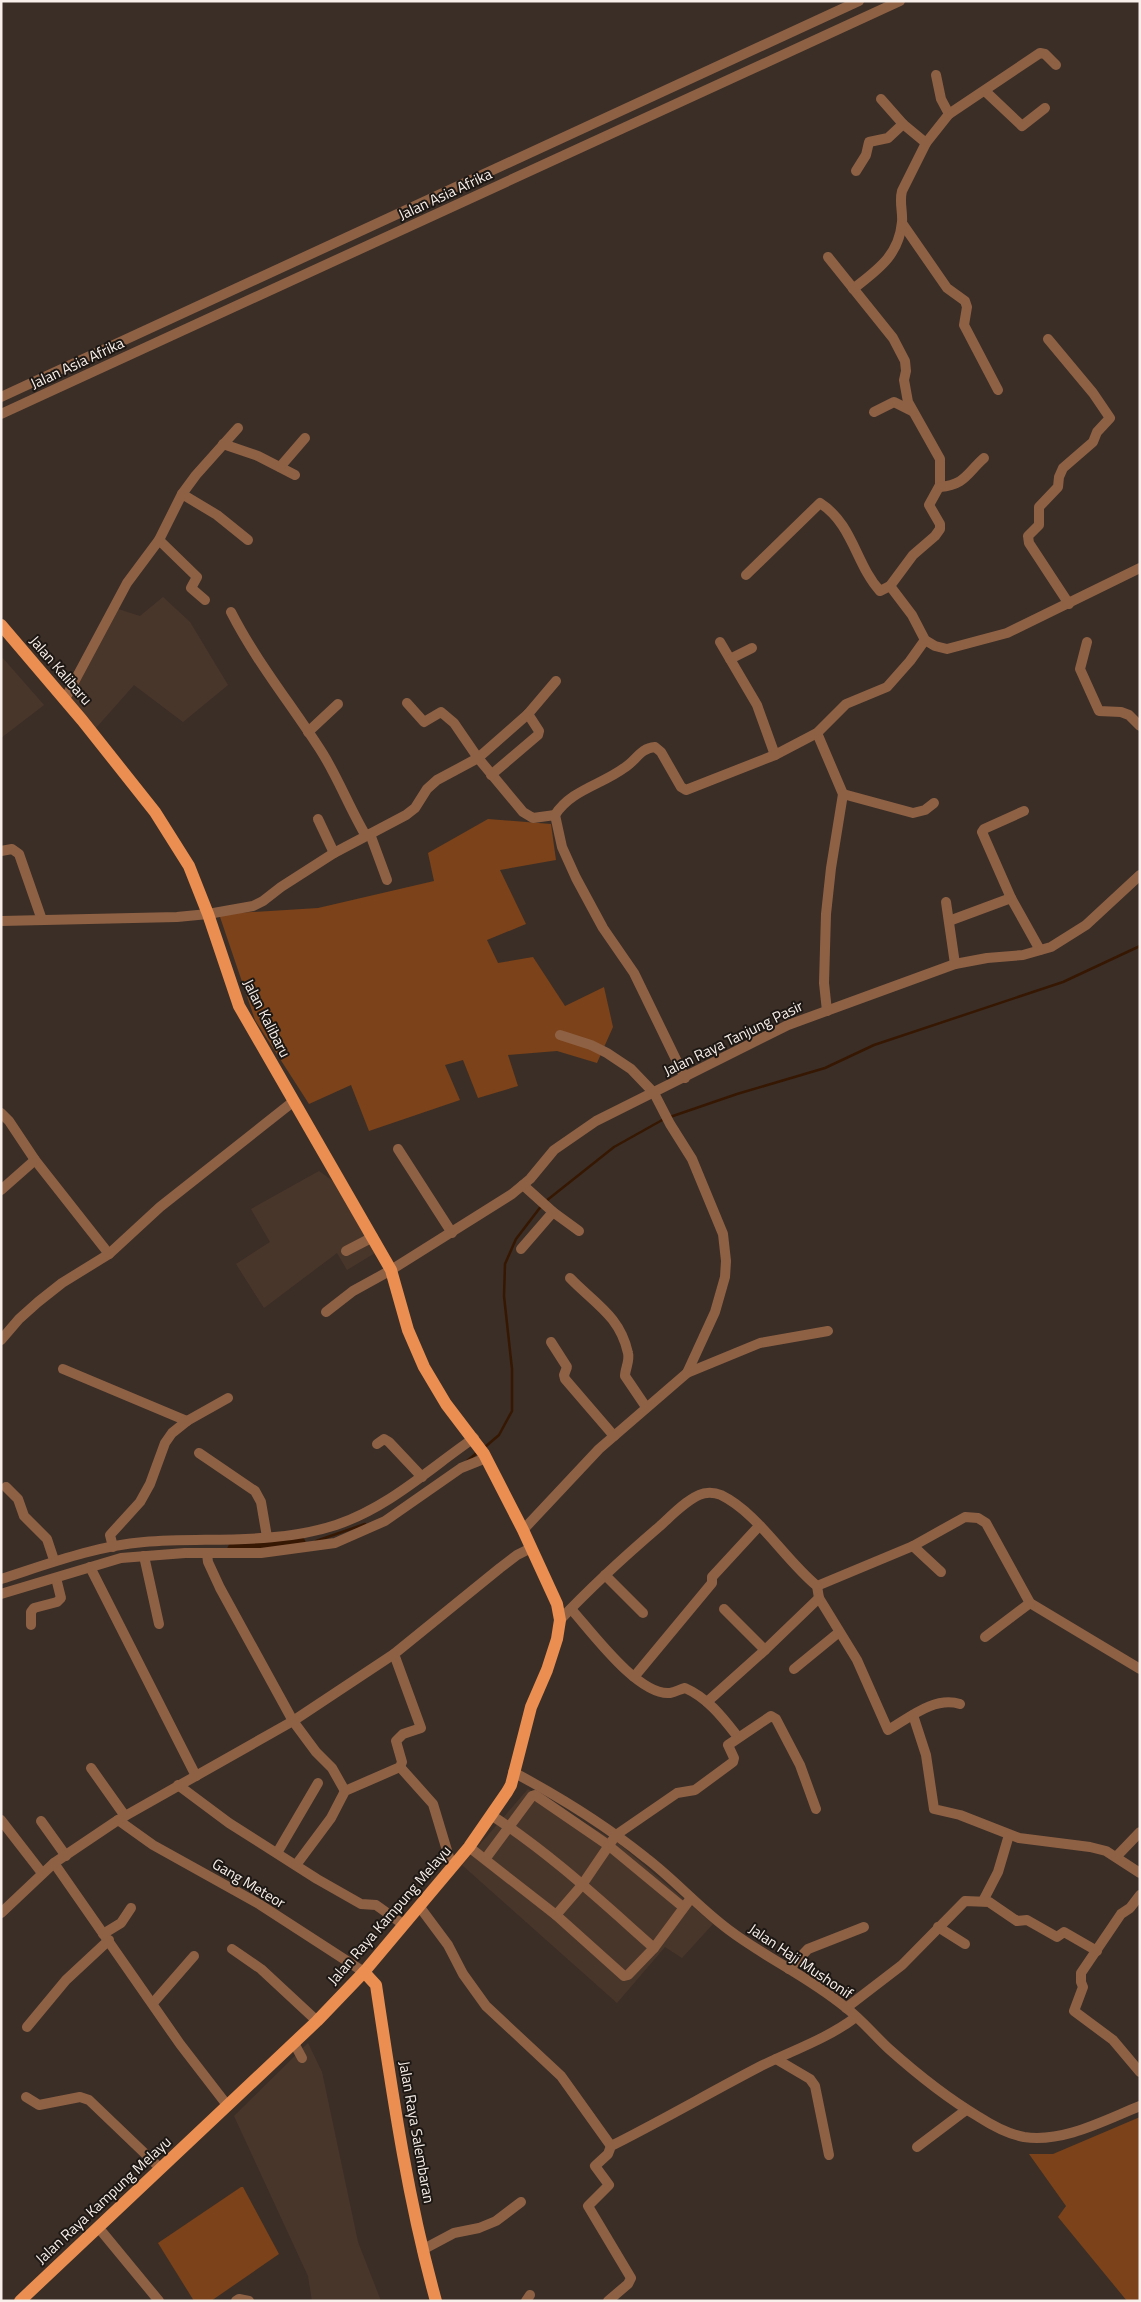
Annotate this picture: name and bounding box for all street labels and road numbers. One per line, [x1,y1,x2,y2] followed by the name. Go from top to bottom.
[394,162,496,226] street label: Jalan Asia Afrika
[26,331,128,395] street label: Jalan Asia Afrika
[24,630,98,710] street label: Jalan Kalibaru
[237,975,297,1061] street label: Jalan Kalibaru
[659,994,807,1082] street label: Jalan Raya Tanjung Pasir
[322,1840,456,1990] street label: Jalan Raya Kampung Melayu
[208,1852,290,1914] street label: Gang Meteor
[744,1917,858,2005] street label: Jalan Haji Mushonif
[393,2059,441,2205] street label: Jalan Raya Salembaran
[30,2131,176,2269] street label: Jalan Raya Kampung Melayu

